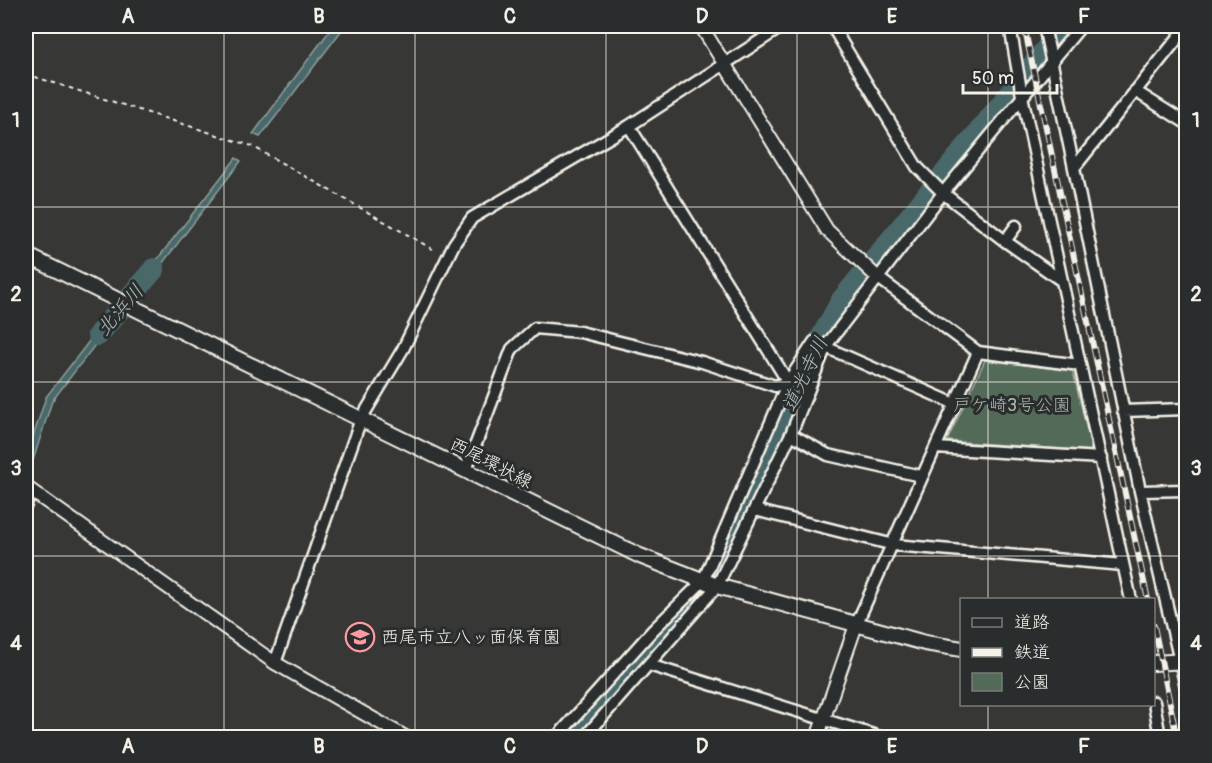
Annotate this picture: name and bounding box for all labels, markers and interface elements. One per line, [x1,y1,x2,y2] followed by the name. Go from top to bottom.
[122,4,135,29] text: A
[313,4,325,29] text: B
[504,4,516,29] text: C
[696,4,709,29] text: D
[887,4,898,29] text: E
[1078,4,1090,29] text: F
[963,57,1058,95] scale bar
[972,67,1014,90] text: 50 m
[12,108,20,133] text: 1
[1192,108,1200,133] text: 1
[91,279,149,341] water label: 北浜川
[10,282,22,307] text: 2
[1190,282,1202,307] text: 2
[776,333,834,415] water label: 道光寺川
[953,394,1071,417] park label: 戸ケ崎3号公園
[446,432,536,494] street label: 西尾環状線
[10,456,22,481] text: 3
[1190,456,1202,481] text: 3
[960,598,1155,706] legend
[1014,611,1050,634] text: 道路
[344,621,376,653] school or university icon: 西尾市立八ッ面保育園
[381,626,561,649] place label: 西尾市立八ッ面保育園
[10,631,22,656] text: 4
[1190,631,1202,656] text: 4
[1014,641,1050,664] text: 鉄道
[1014,671,1050,694] text: 公園
[122,734,135,759] text: A
[313,734,325,759] text: B
[504,734,516,759] text: C
[696,734,709,759] text: D
[887,734,898,759] text: E
[1078,734,1090,759] text: F

